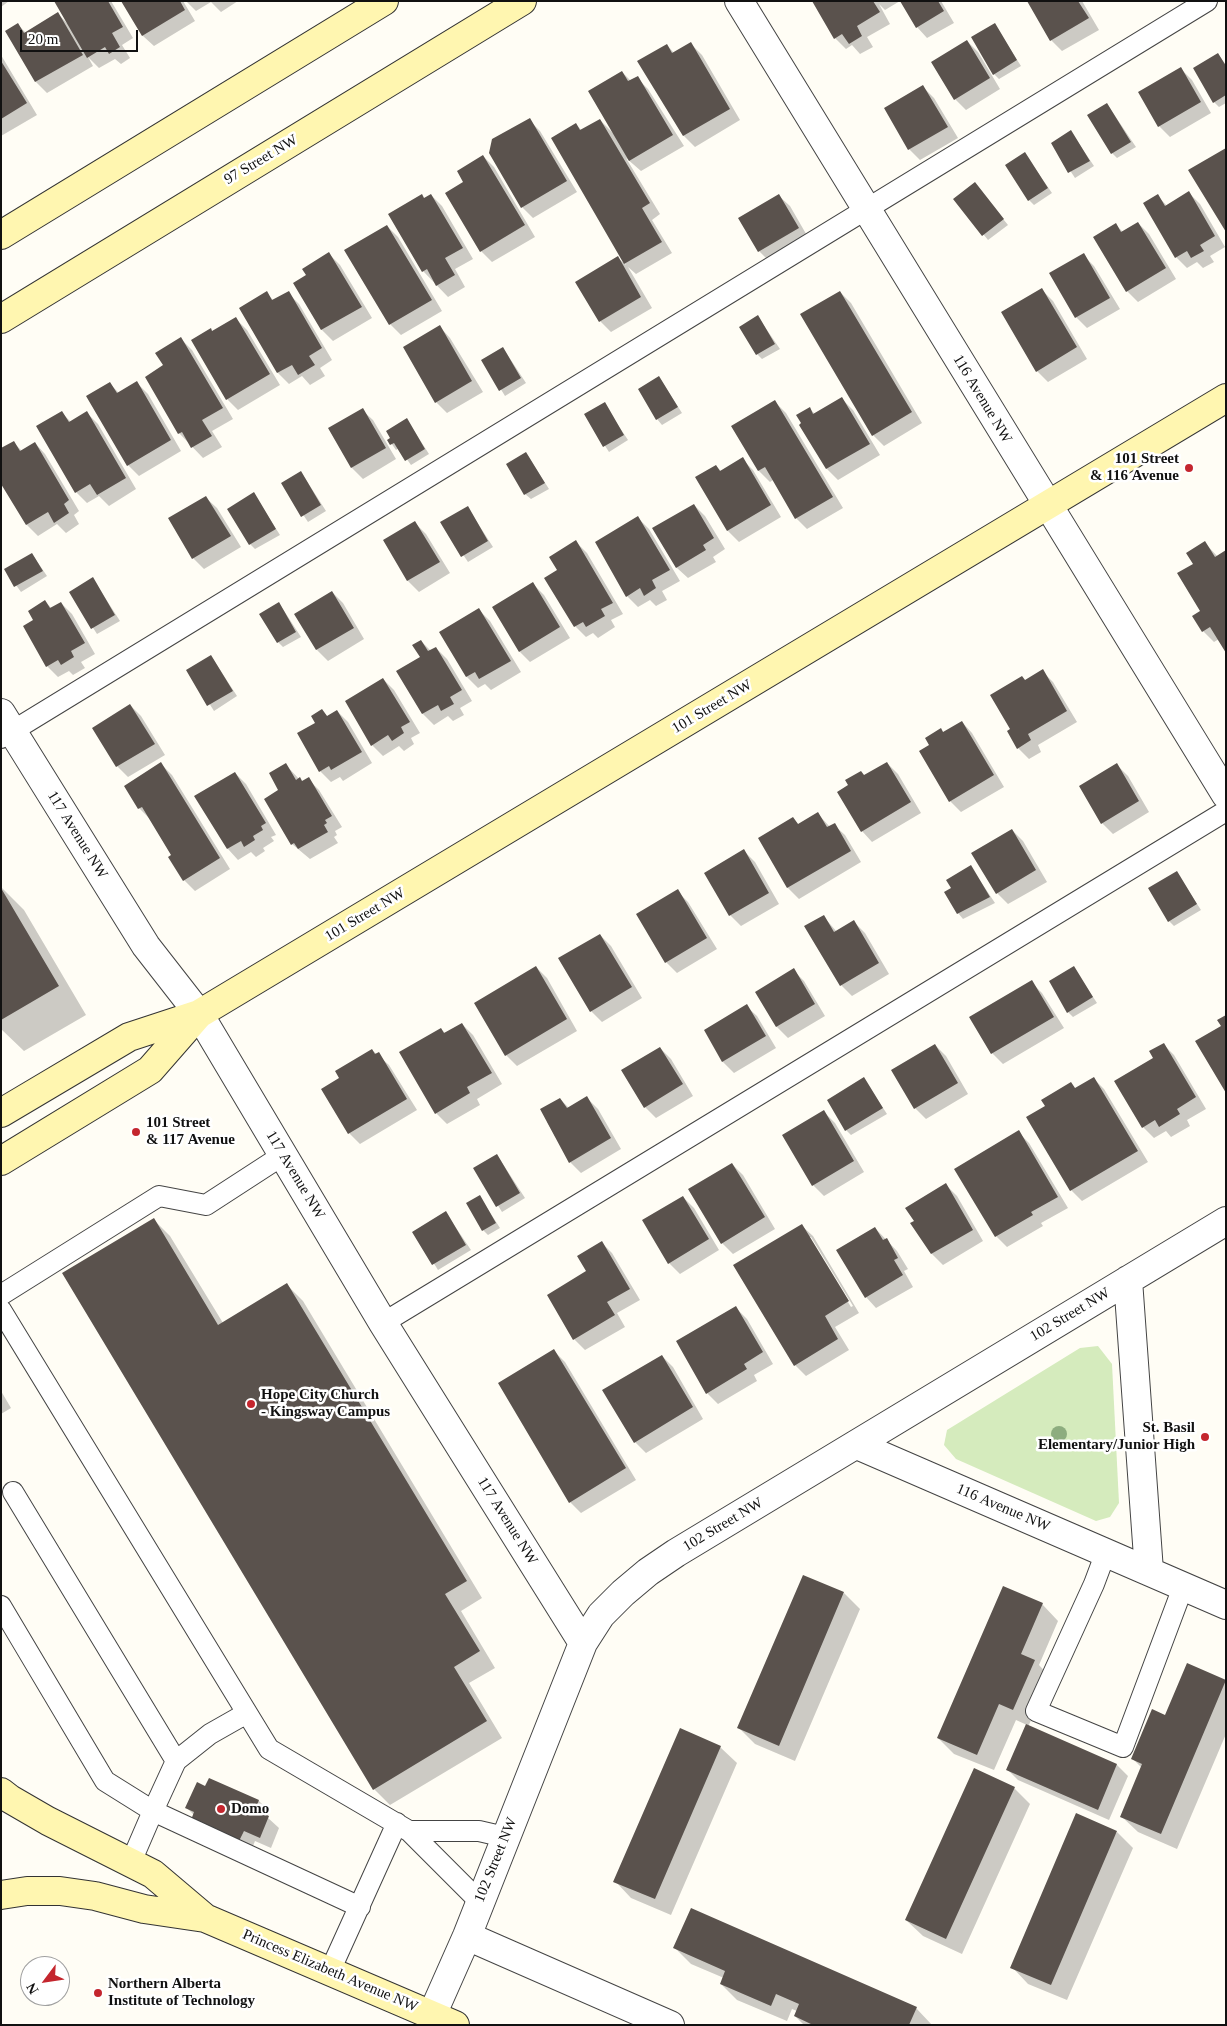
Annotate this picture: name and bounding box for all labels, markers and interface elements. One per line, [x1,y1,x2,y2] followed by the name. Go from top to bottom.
[22,20,140,52] scale bar
[28,31,58,47] text: 20 m
[221,131,301,189] street label: 97 Street NW
[949,352,1015,446] street label: 116 Avenue NW
[1090,450,1179,485] place label: 101 Street & 116 Avenue
[1183,462,1195,474] marker: 101 Street & 116 Avenue
[669,676,755,738] street label: 101 Street NW
[43,788,111,882] street label: 117 Avenue NW
[322,884,408,946] street label: 101 Street NW
[146,1114,235,1149] place label: 101 Street & 117 Avenue
[130,1126,142,1138] marker: 101 Street & 117 Avenue
[262,1128,328,1222] street label: 117 Avenue NW
[1027,1284,1113,1346] street label: 102 Street NW
[261,1386,390,1421] place label: Hope City Church - Kingsway Campus
[245,1398,257,1410] marker: Hope City Church - Kingsway Campus
[1038,1419,1195,1454] place label: St. Basil Elementary/Junior High
[1199,1431,1211,1443] marker: St. Basil Elementary/Junior High
[473,1474,541,1568] street label: 117 Avenue NW
[953,1480,1053,1536] street label: 116 Avenue NW
[680,1494,766,1556] street label: 102 Street NW
[231,1800,269,1818] place label: Domo
[215,1803,227,1815] marker: Domo
[471,1815,521,1905] street label: 102 Street NW
[240,1926,420,2016] street label: Princess Elizabeth Avenue NW
[20,1956,70,2006] north arrow
[108,1975,255,2010] place label: Northern Alberta Institute of Technology
[24,1980,42,1997] text: N
[92,1987,104,1999] marker: Northern Alberta Institute of Technology

